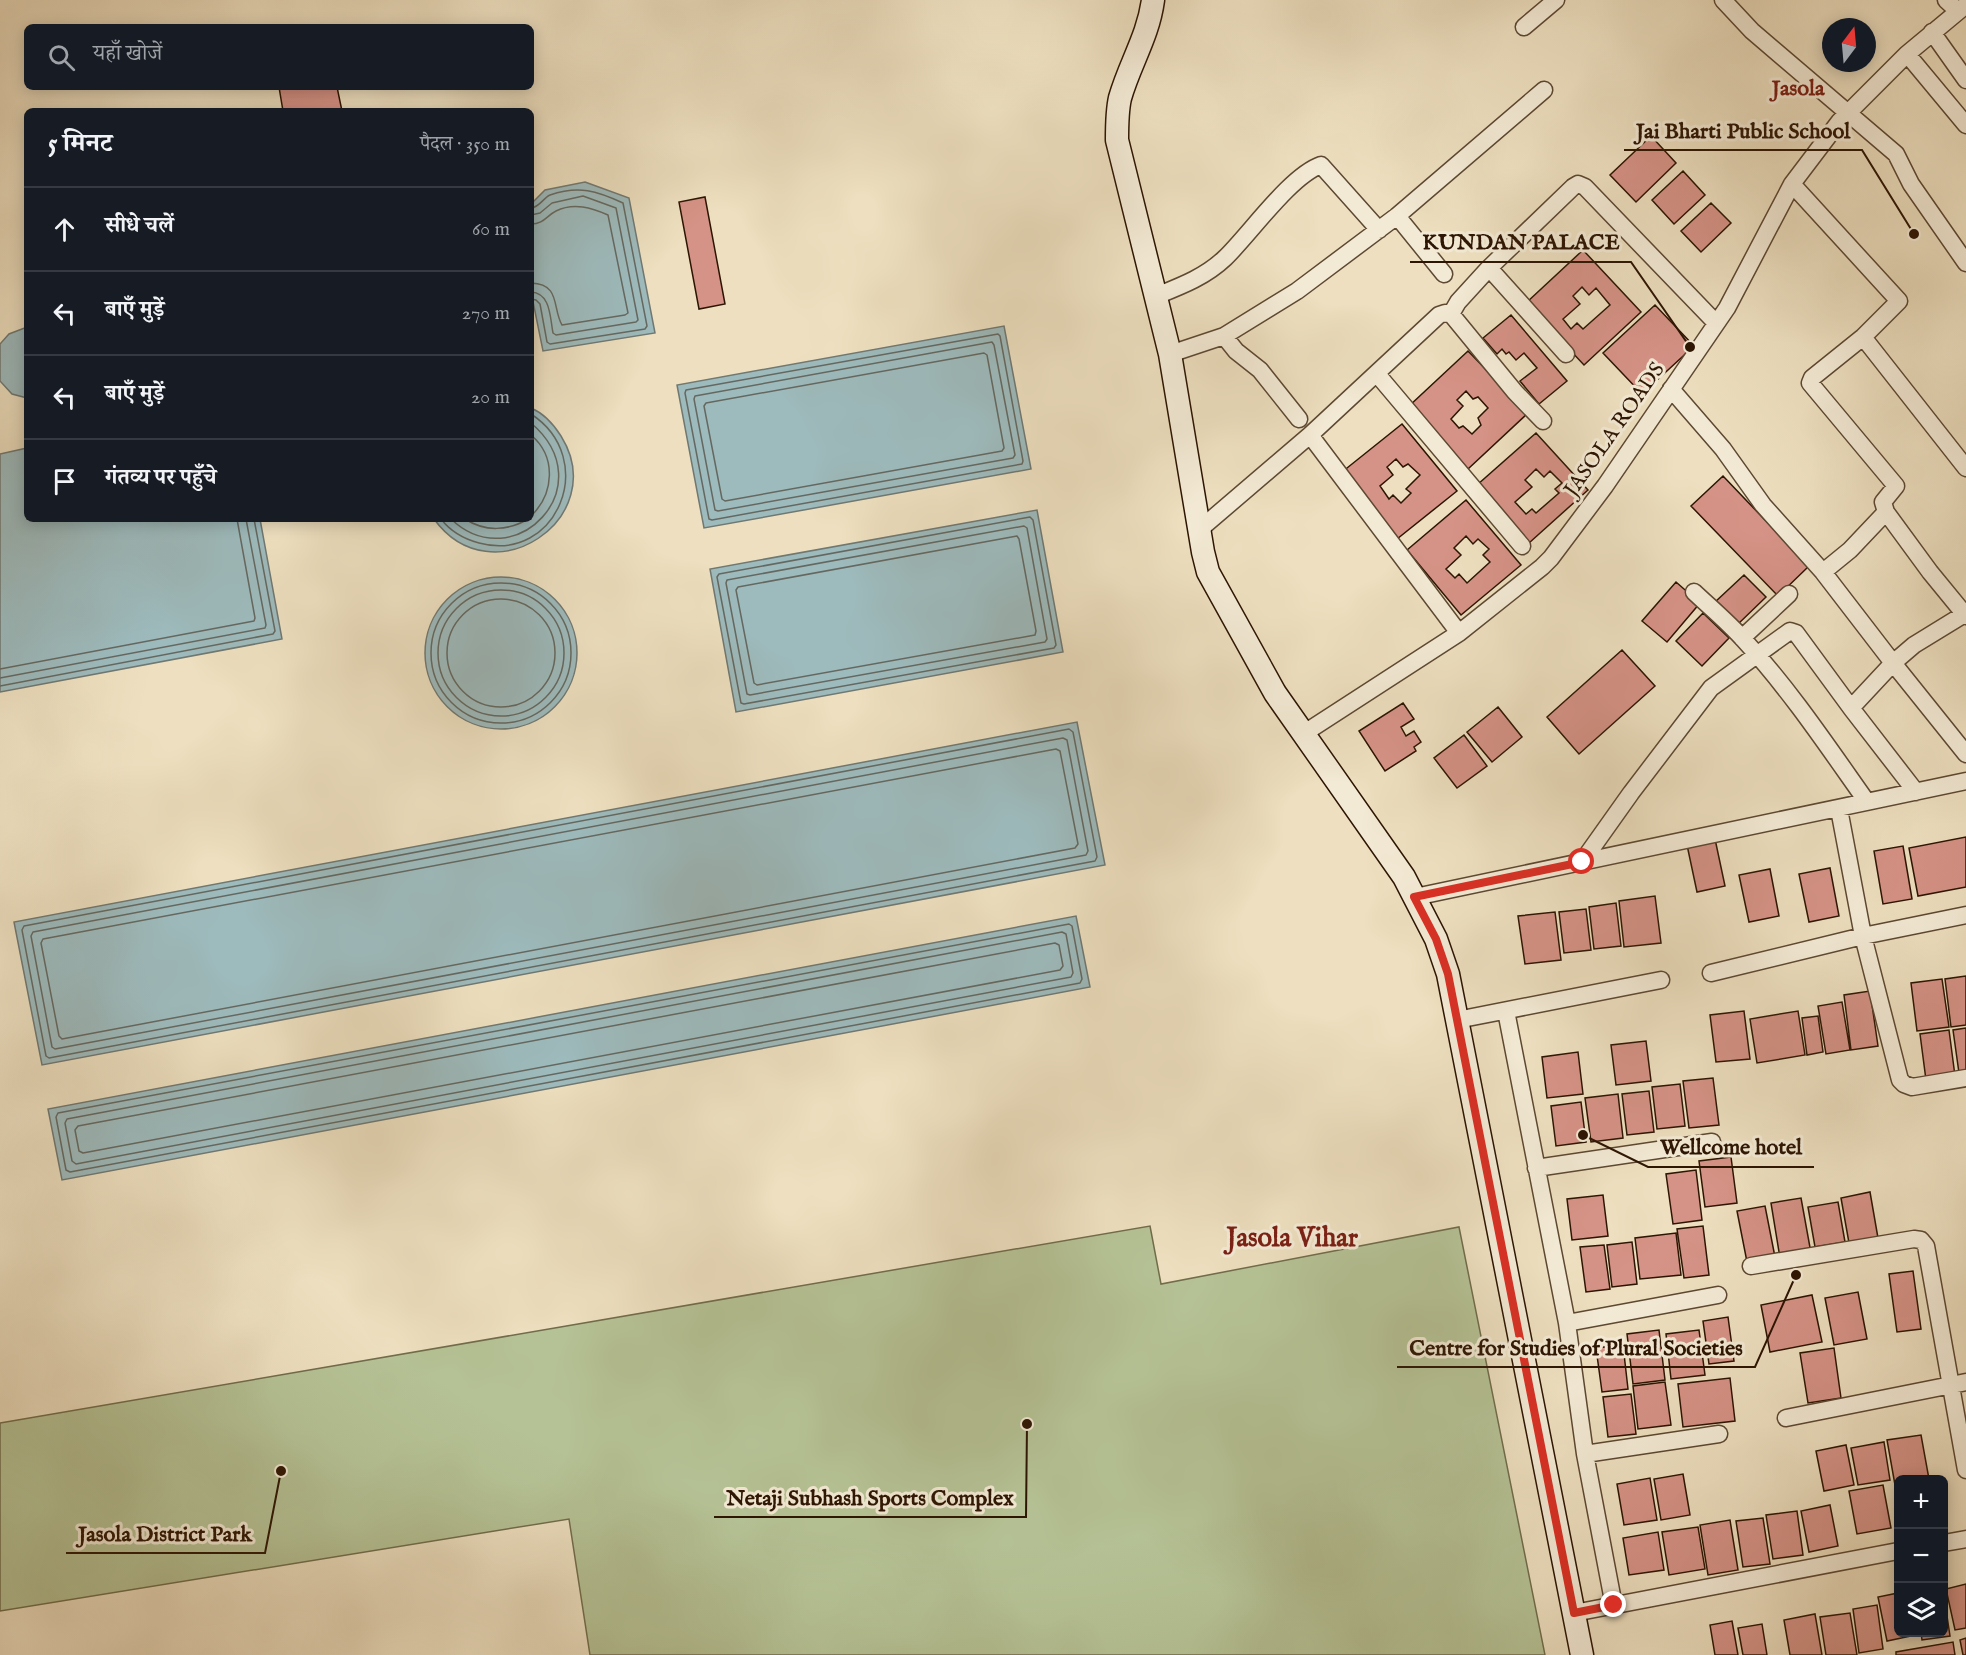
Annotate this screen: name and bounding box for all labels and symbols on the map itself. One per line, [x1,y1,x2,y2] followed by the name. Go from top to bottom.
[1822,18,1876,72] north arrow
[1769,75,1825,103] district label: Jasola
[1624,110,1862,150] callout: Jai Bharti Public School
[1633,118,1851,146] text: Jai Bharti Public School
[1410,222,1631,262] callout: KUNDAN PALACE
[1422,229,1620,257] text: KUNDAN PALACE
[1557,357,1671,504] street label: JASOLA ROADS
[1568,848,1594,874] route start
[1648,1127,1814,1167] callout: Wellcome hotel
[1659,1134,1803,1162] text: Wellcome hotel
[1223,1222,1359,1256] district label: Jasola Vihar
[1397,1327,1755,1367] callout: Centre for Studies of Plural Societies
[1409,1335,1743,1363] text: Centre for Studies of Plural Societies
[714,1477,1026,1517] callout: Netaji Subhash Sports Complex
[725,1485,1014,1513] text: Netaji Subhash Sports Complex
[66,1513,265,1553] callout: Jasola District Park
[75,1521,253,1549] text: Jasola District Park
[1600,1591,1626,1617] route end

